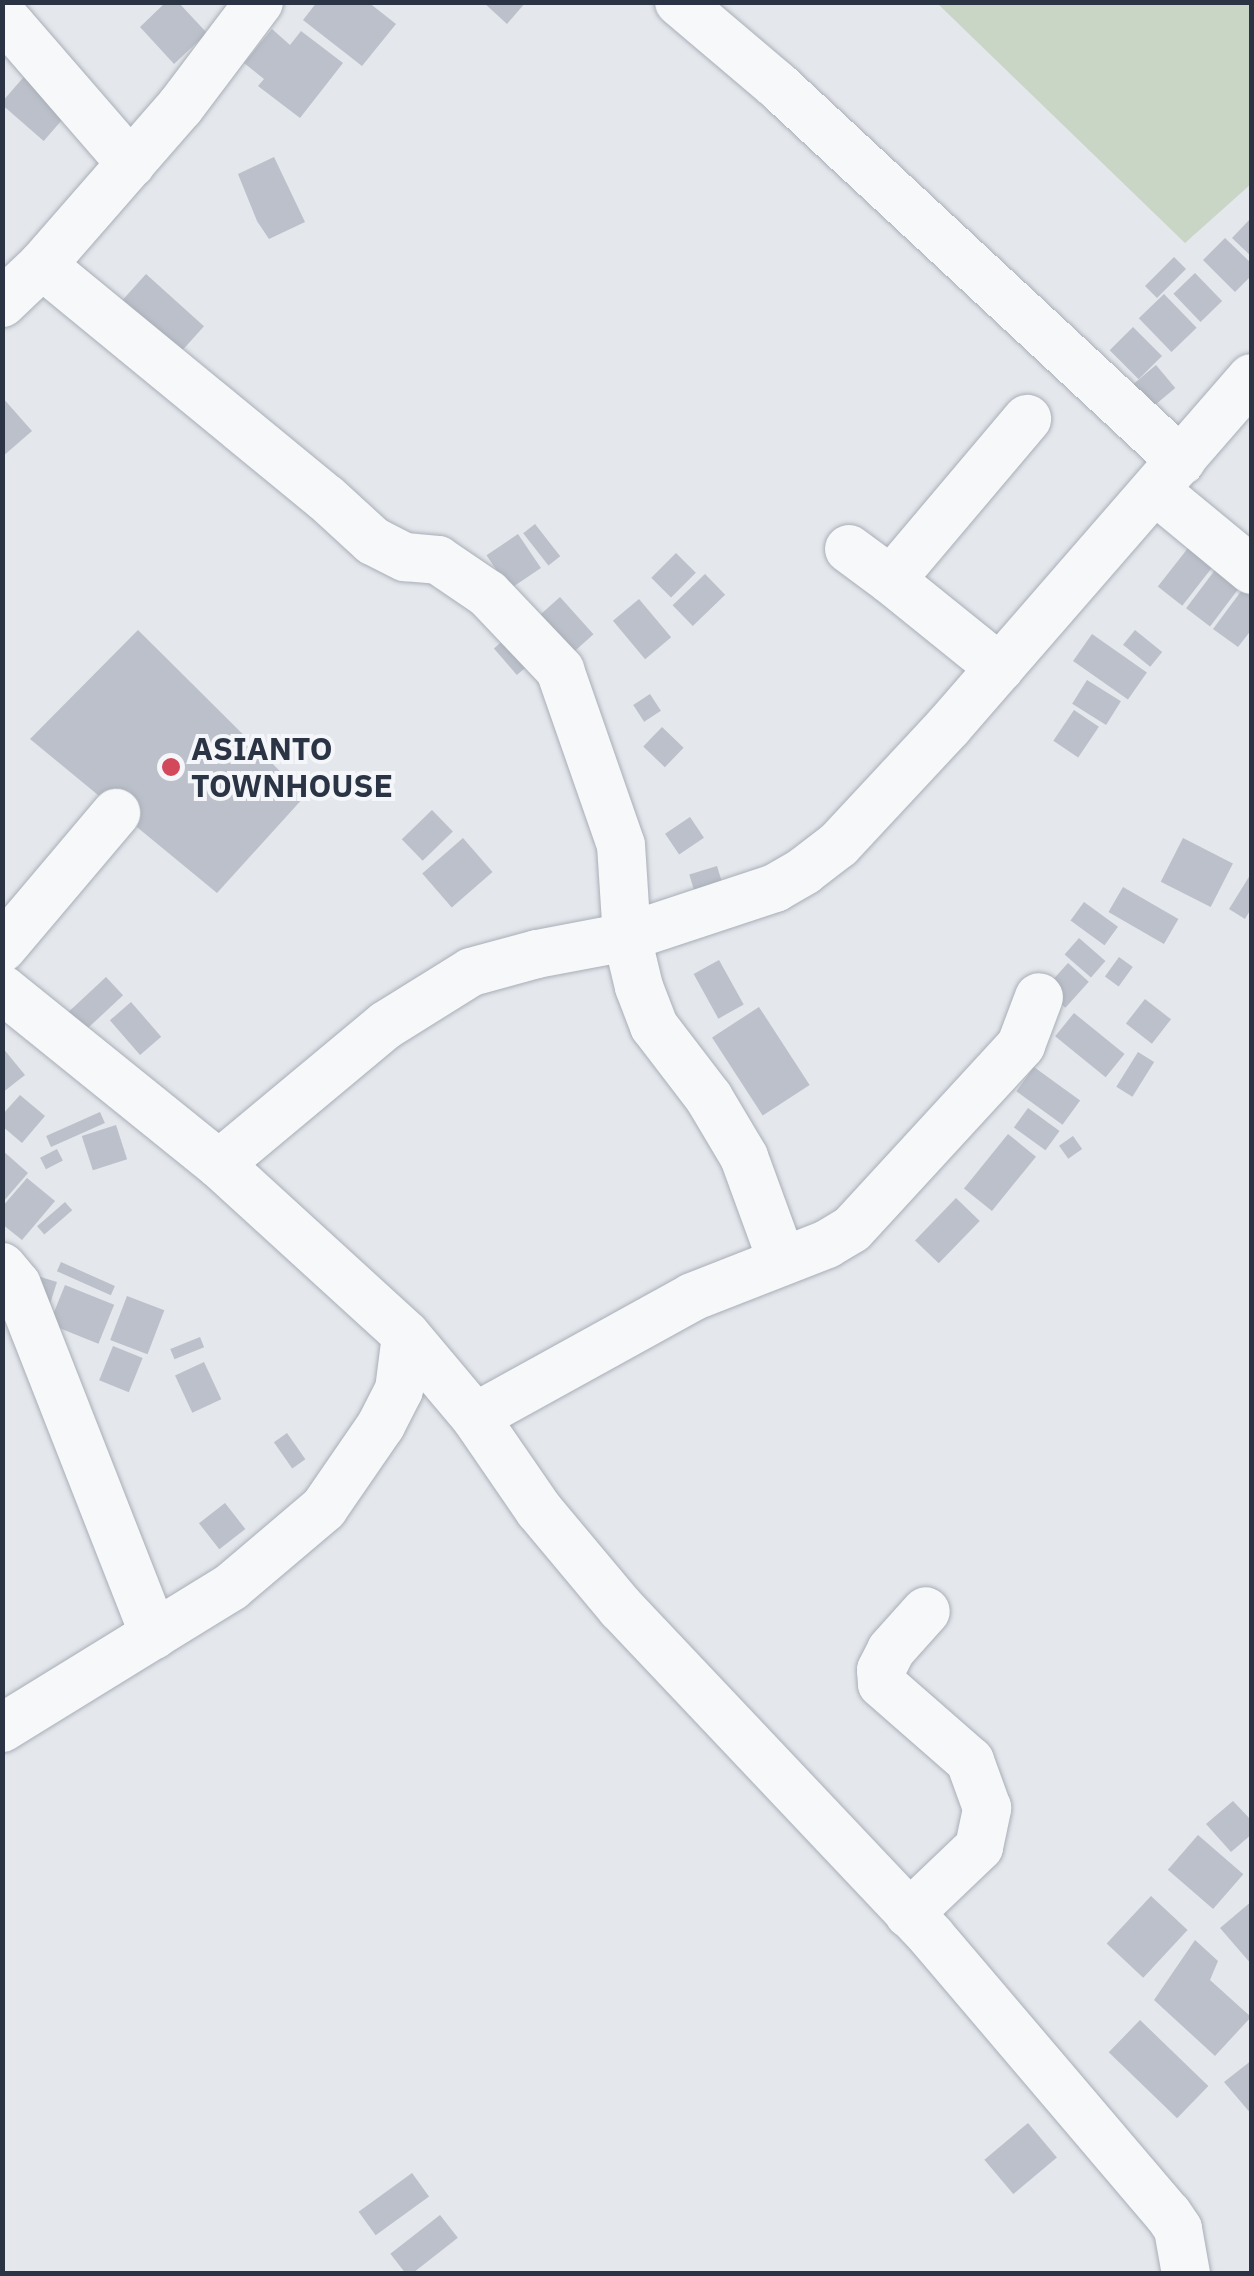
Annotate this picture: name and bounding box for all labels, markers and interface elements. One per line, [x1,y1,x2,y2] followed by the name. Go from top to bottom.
[191,730,393,805] place label: ASIANTO TOWNHOUSE
[160,756,182,778] marker: ASIANTO TOWNHOUSE

